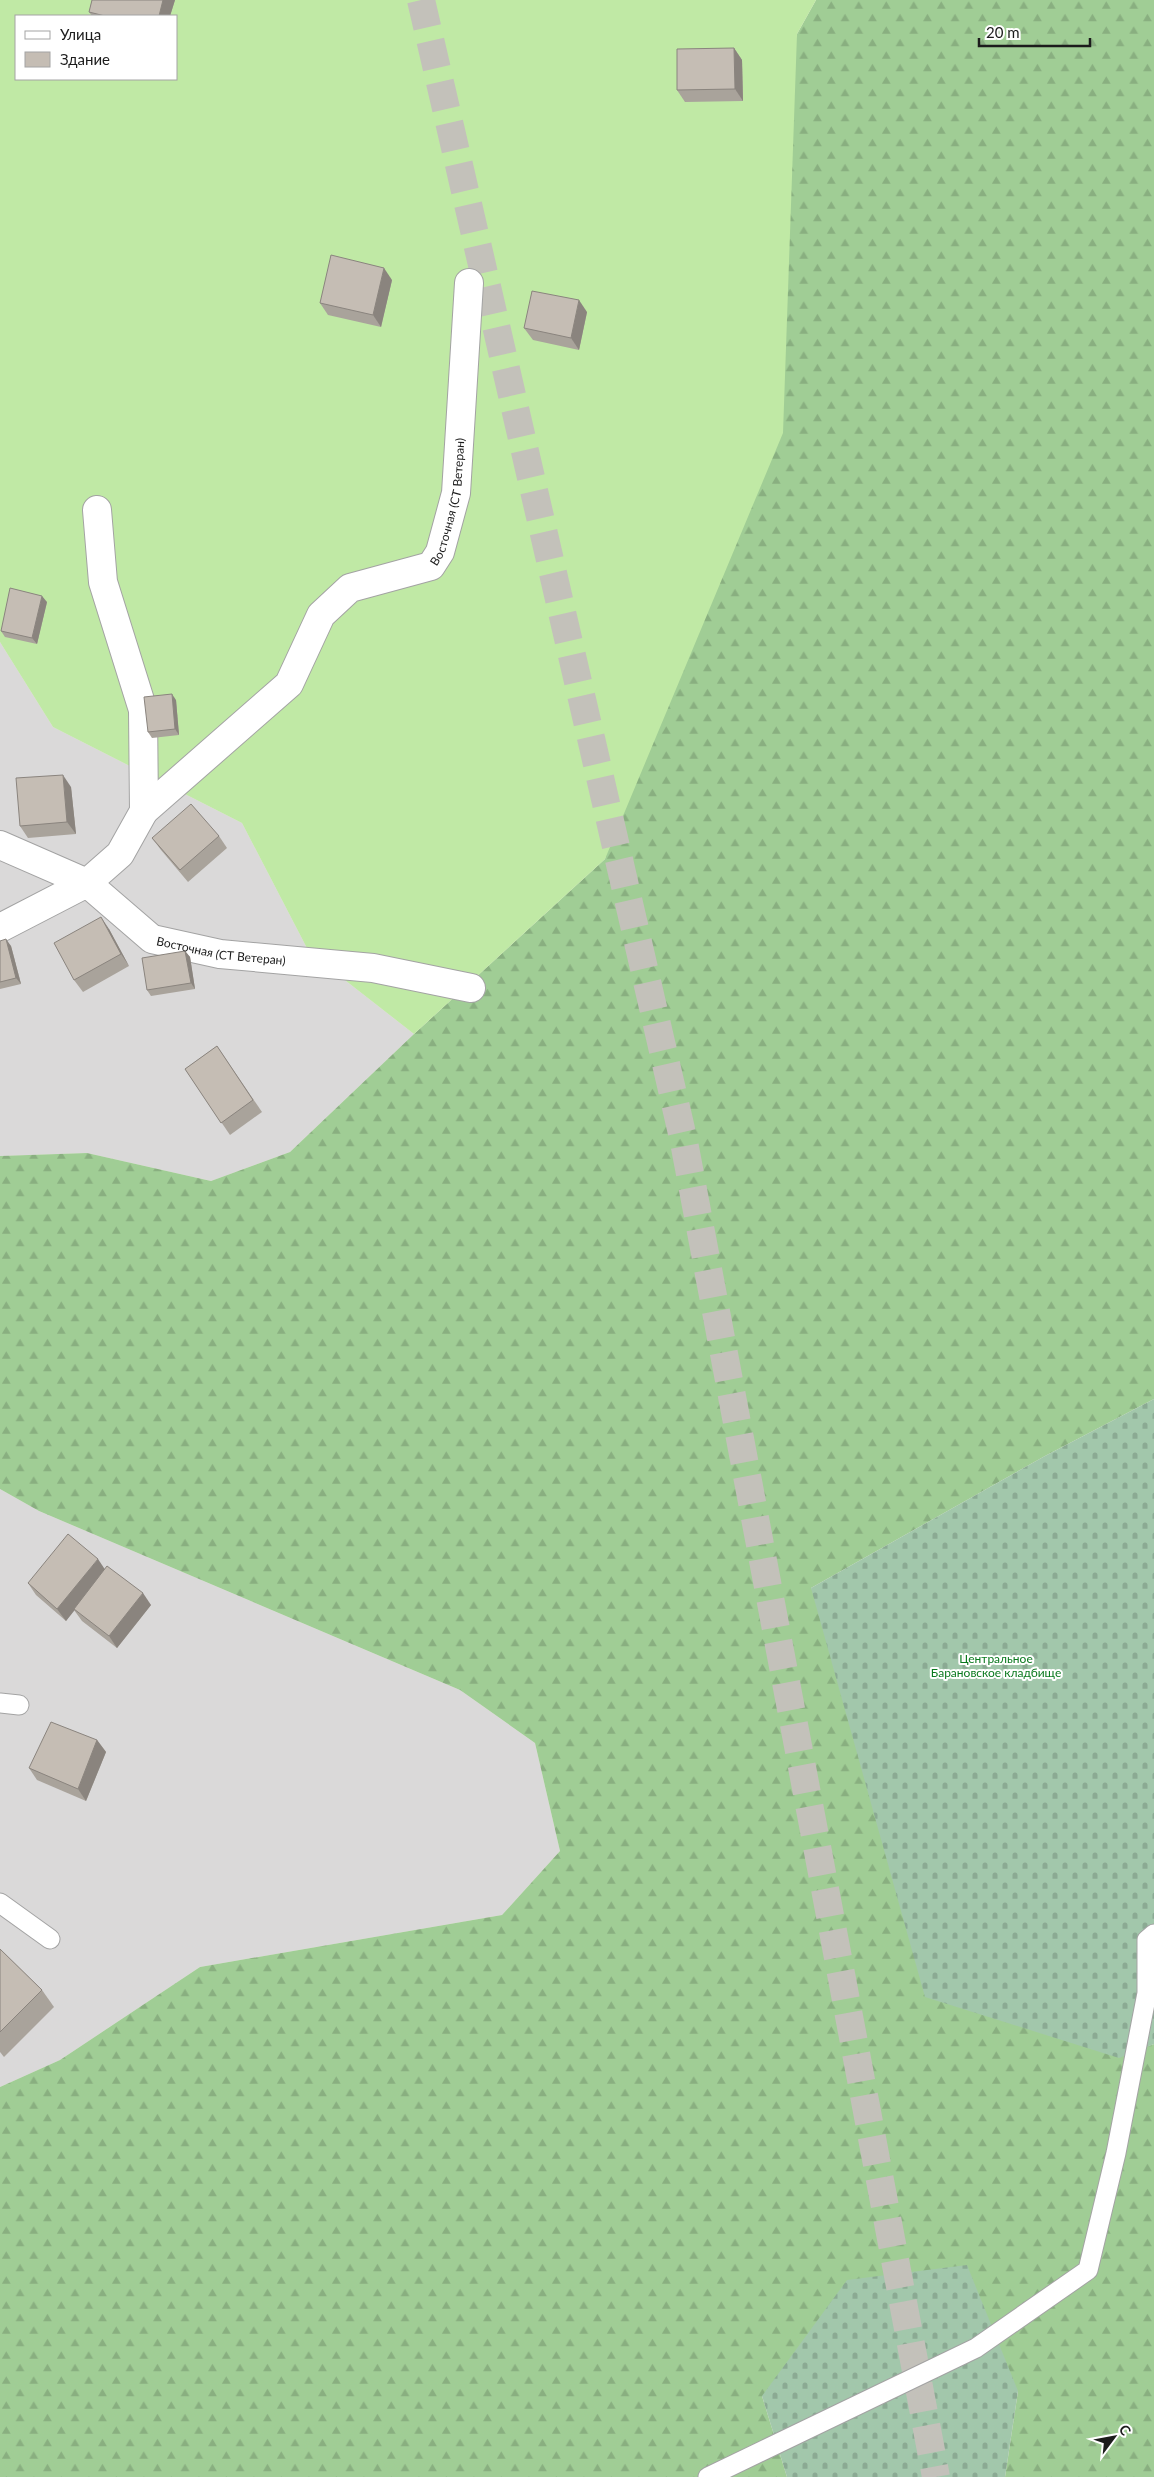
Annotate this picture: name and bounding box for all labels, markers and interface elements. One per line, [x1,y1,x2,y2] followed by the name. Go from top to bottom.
[15,15,178,80] legend
[979,15,1090,47] scale bar
[986,23,1020,41] text: 20 m
[60,25,101,43] text: Улица
[60,50,110,68] text: Здание
[426,437,467,568] street label: Восточная (СТ Ветеран)
[155,933,286,967] street label: Восточная (СТ Ветеран)
[931,1651,1061,1680] park label: Центральное Барановское кладбище
[1089,2412,1139,2462] north arrow
[1116,2421,1136,2439] text: С

